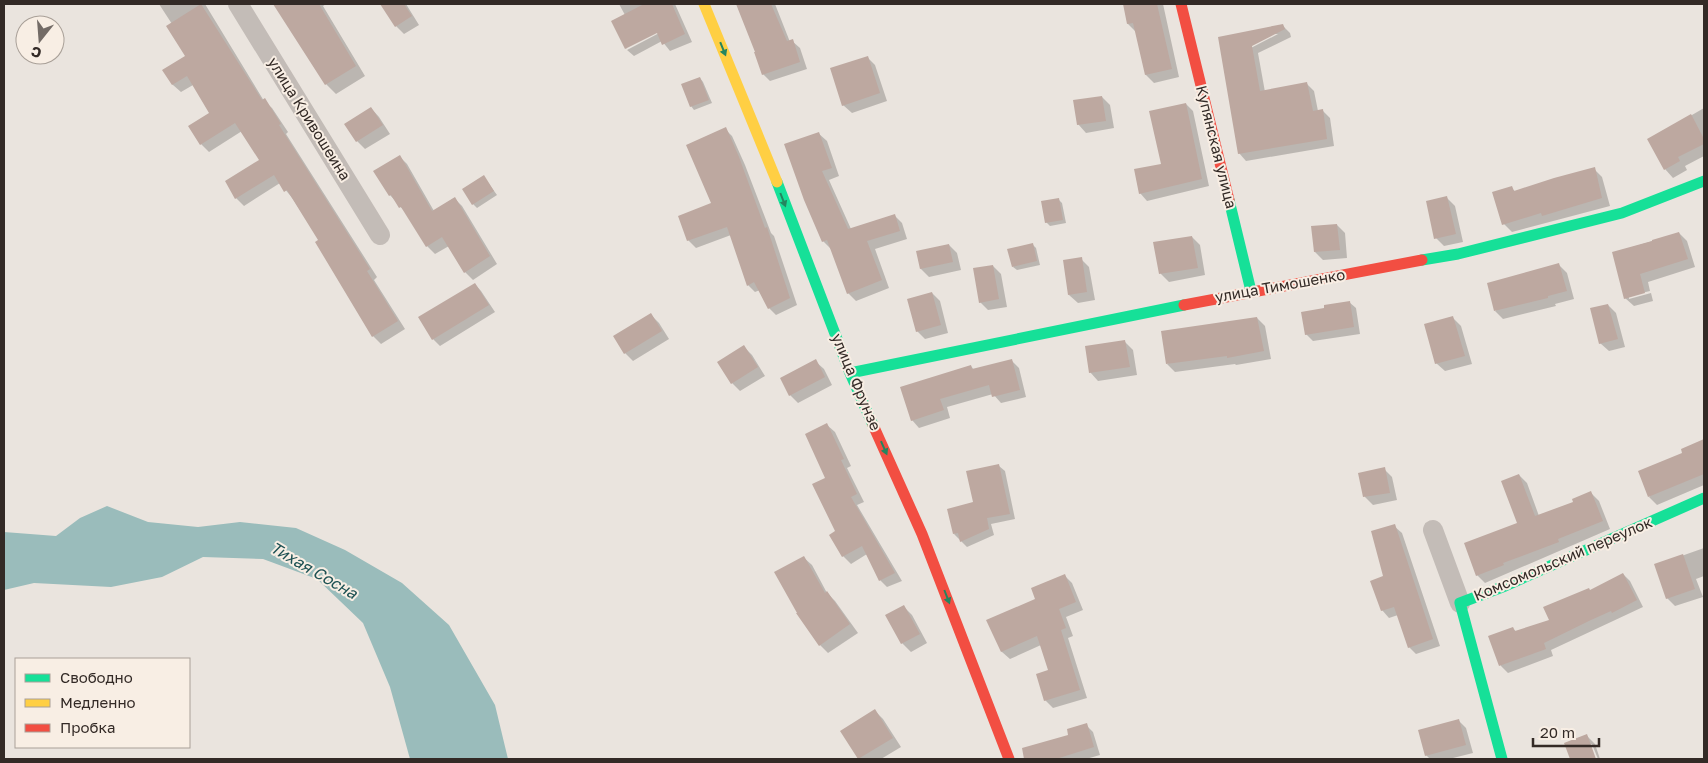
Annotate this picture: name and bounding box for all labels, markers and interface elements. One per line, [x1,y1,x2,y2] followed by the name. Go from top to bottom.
[15,15,65,65] north arrow
[719,42,727,56] one-way arrow
[29,43,43,62] text: С
[265,54,355,183] street label: улица Кривошеина
[1193,83,1241,210] street label: Купянская улица
[779,193,787,208] one-way arrow
[1213,265,1346,305] street label: улица Тимошенко
[828,330,886,433] street label: улица Фрунзе
[880,441,888,455] one-way arrow
[1471,512,1655,604] street label: Комсомольский переулок
[267,537,362,603] water label: Тихая Сосна
[943,590,951,605] one-way arrow
[15,658,190,748] legend
[60,668,133,686] text: Свободно
[60,693,136,711] text: Медленно
[1533,716,1599,748] scale bar
[60,718,115,736] text: Пробка
[1540,723,1575,741] text: 20 m

